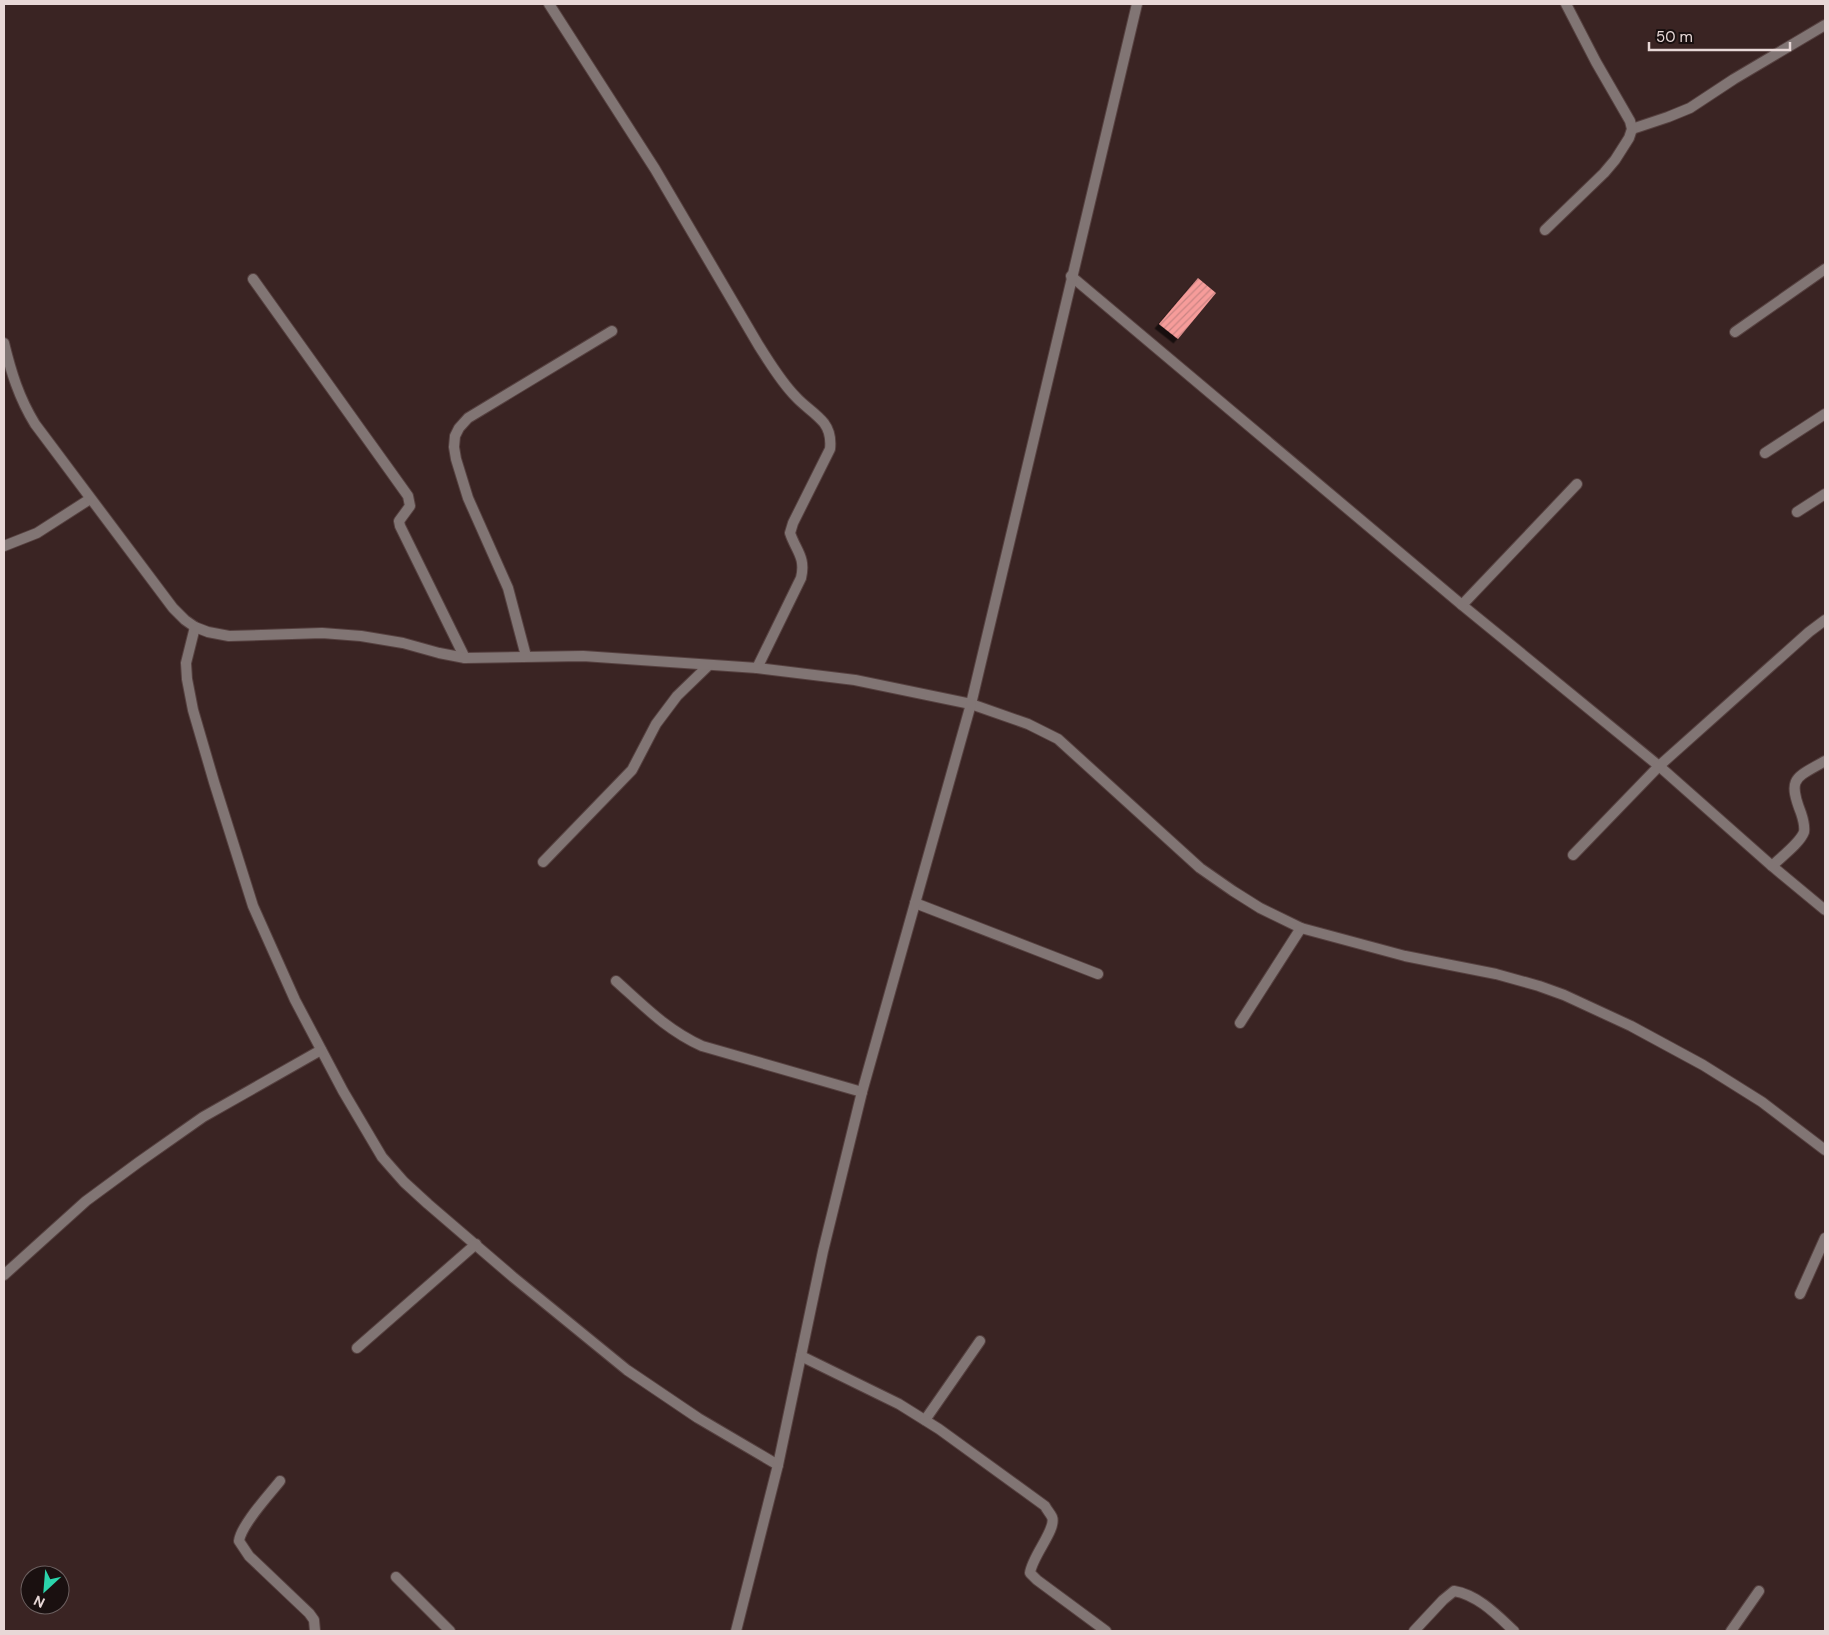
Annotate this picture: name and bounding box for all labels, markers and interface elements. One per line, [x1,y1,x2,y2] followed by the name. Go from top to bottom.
[1649,20,1790,52] scale bar
[1656,27,1693,47] text: 50 m
[20,1565,70,1615] north arrow
[31,1591,48,1612] text: N

